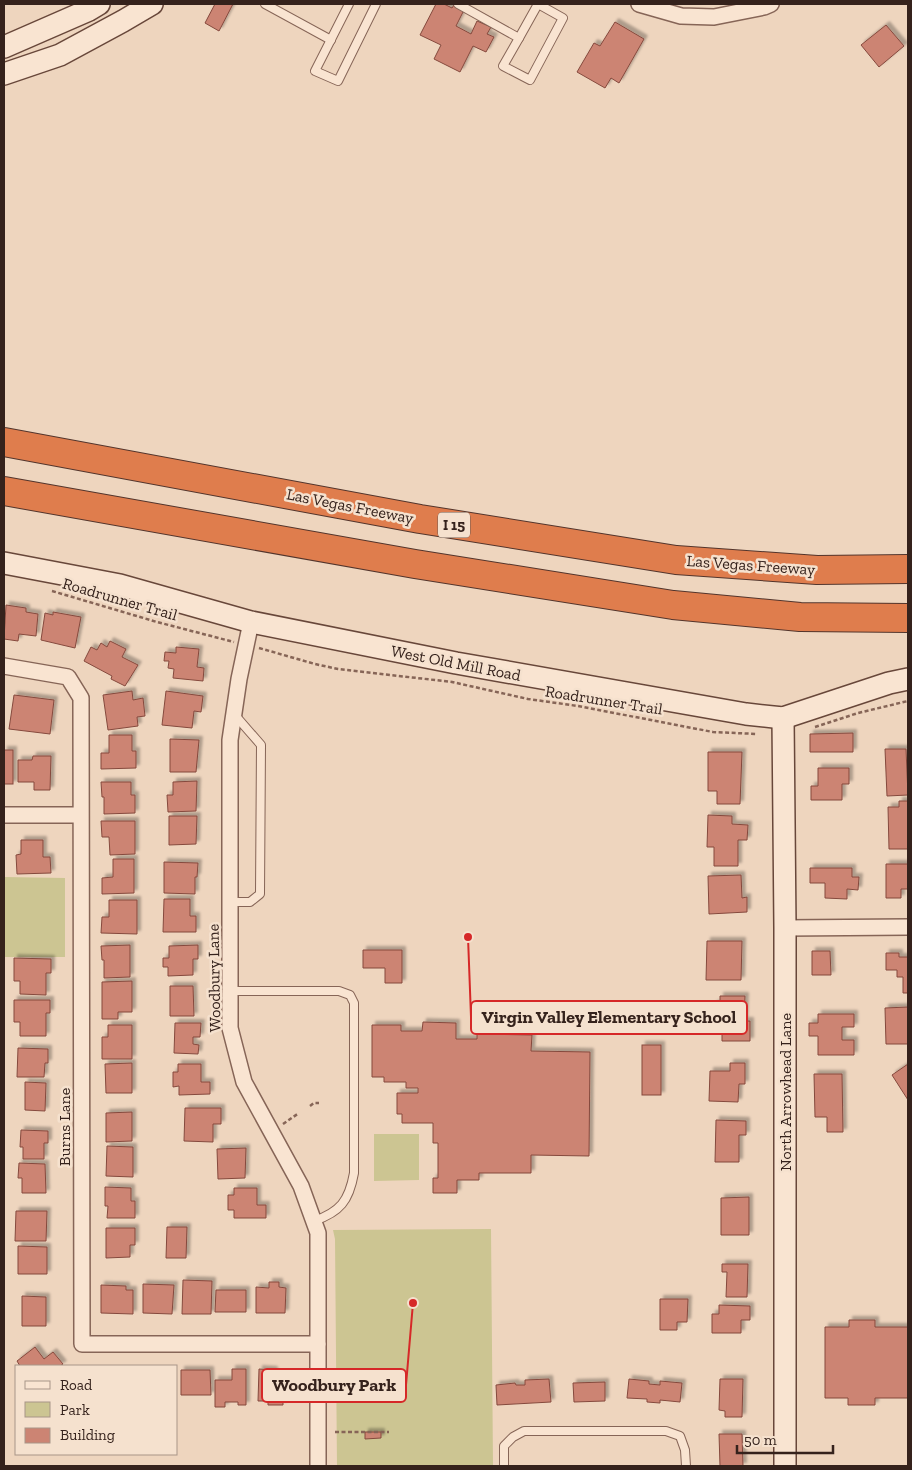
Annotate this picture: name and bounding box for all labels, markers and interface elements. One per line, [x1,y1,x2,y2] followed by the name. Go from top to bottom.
[285,484,416,528] street label: Las Vegas Freeway
[438,512,470,538] road number: I 15
[686,551,817,579] street label: Las Vegas Freeway
[60,574,180,624] street label: Roadrunner Trail
[390,641,523,685] street label: West Old Mill Road
[544,681,664,719] street label: Roadrunner Trail
[204,924,224,1032] street label: Woodbury Lane
[471,1001,747,1034] callout: Virgin Valley Elementary School
[482,1006,736,1028] text: Virgin Valley Elementary School
[776,1013,795,1171] street label: North Arrowhead Lane
[55,1088,74,1166] street label: Burns Lane
[15,1365,178,1455] legend
[262,1369,406,1402] callout: Woodbury Park
[272,1374,396,1396] text: Woodbury Park
[60,1376,93,1394] text: Road
[60,1401,90,1419] text: Park
[737,1422,833,1454] scale bar
[60,1426,115,1444] text: Building
[744,1431,777,1449] text: 50 m

